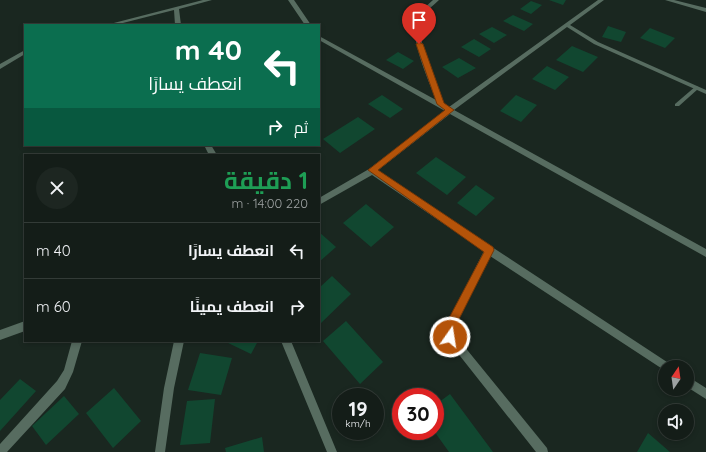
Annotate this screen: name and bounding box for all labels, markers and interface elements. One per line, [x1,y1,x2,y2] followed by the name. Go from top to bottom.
[402,3,436,44] pin
[408,9,430,31] icon: arrive
[175,32,242,67] text: 40 m
[256,40,308,92] icon: left
[148,72,242,95] text: انعطف يسارًا
[264,116,286,138] icon: right
[294,118,308,137] text: ثم
[224,165,308,195] text: 1 دقيقة
[36,167,78,209] button: close
[231,195,308,211] text: 220 m · 14:00
[286,240,308,262] icon: left
[36,241,71,260] text: 40 m
[188,241,274,260] text: انعطف يسارًا
[286,296,308,318] icon: right
[36,297,71,316] text: 60 m
[190,297,274,316] text: انعطف يمينًا
[429,316,471,358] position arrow
[658,360,694,396] north arrow
[658,360,694,440] map controls
[392,388,444,440] speed limit sign: 30
[348,396,368,421] text: 19
[658,404,694,440] button: sound
[345,417,371,430] text: km/h

